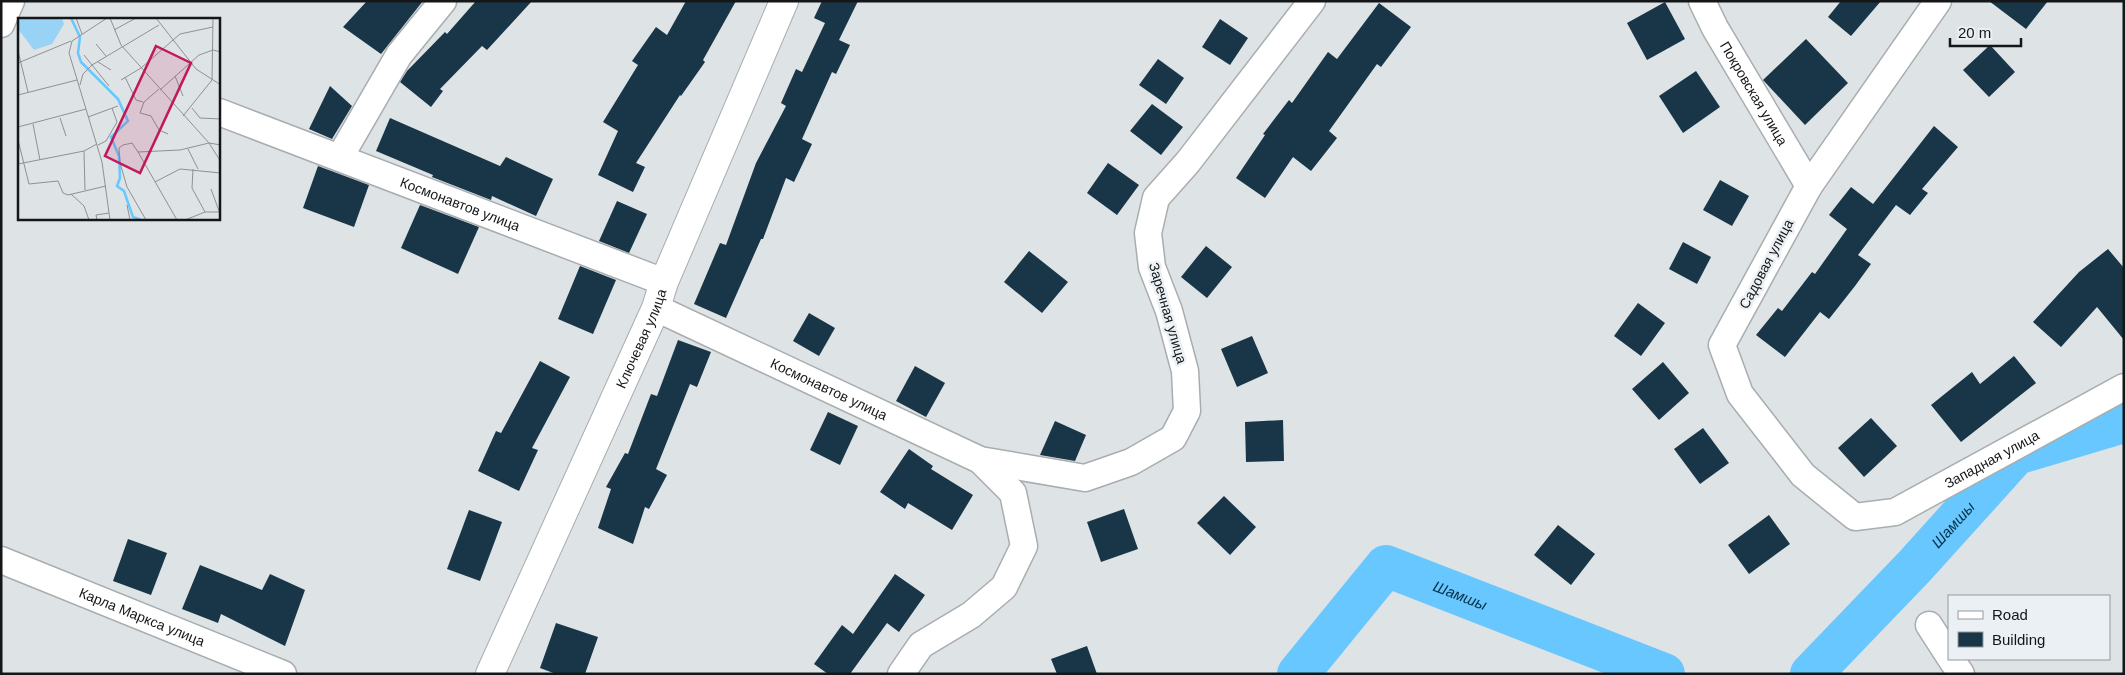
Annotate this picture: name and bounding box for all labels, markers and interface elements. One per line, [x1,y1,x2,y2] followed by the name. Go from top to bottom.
[1950,15,2021,47] scale bar
[18,18,220,220] inset map
[1958,24,1991,41] text: 20 m
[1717,39,1791,148] street label: Покровская улица
[398,174,522,234] street label: Космонавтов улица
[1736,216,1796,311] street label: Садовая улица
[1146,261,1190,365] street label: Заречная улица
[613,287,669,391] street label: Ключевая улица
[768,355,890,423] street label: Космонавтов улица
[1942,427,2042,491] street label: Западная улица
[1927,498,1978,551] water label: Шамшы
[1431,577,1489,613] water label: Шамшы
[77,584,207,650] street label: Карла Маркса улица
[1948,595,2110,660] legend
[1992,606,2028,623] text: Road
[1992,631,2045,648] text: Building

